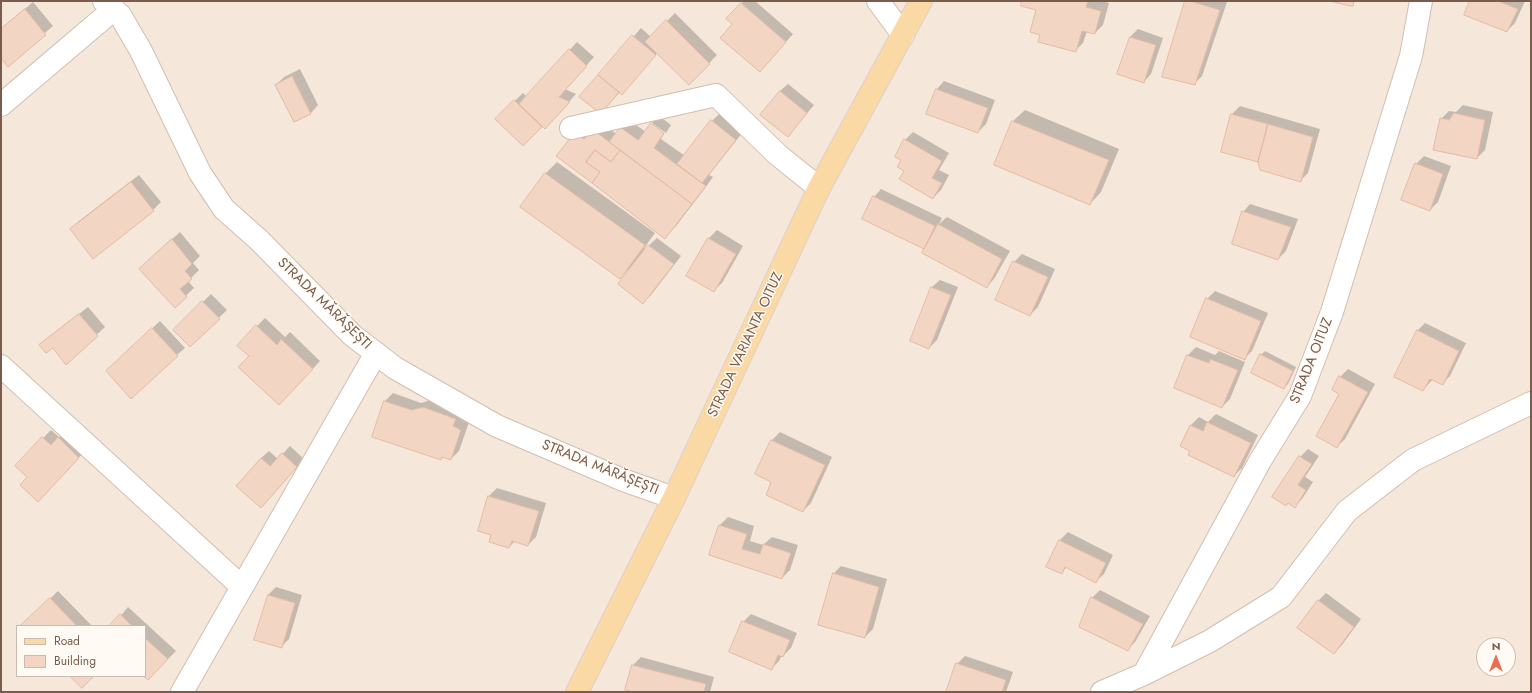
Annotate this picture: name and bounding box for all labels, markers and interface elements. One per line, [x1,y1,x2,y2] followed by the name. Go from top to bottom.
[273,255,375,353] street label: STRADA MĂRĂȘEȘTI
[705,270,787,420] street label: STRADA VARIANTA OITUZ
[1287,316,1337,406] street label: STRADA OITUZ
[539,437,661,499] street label: STRADA MĂRĂȘEȘTI
[16,625,146,677] legend
[54,632,80,650] text: Road
[1476,637,1516,677] north arrow
[1492,638,1500,654] text: N
[54,652,96,670] text: Building

